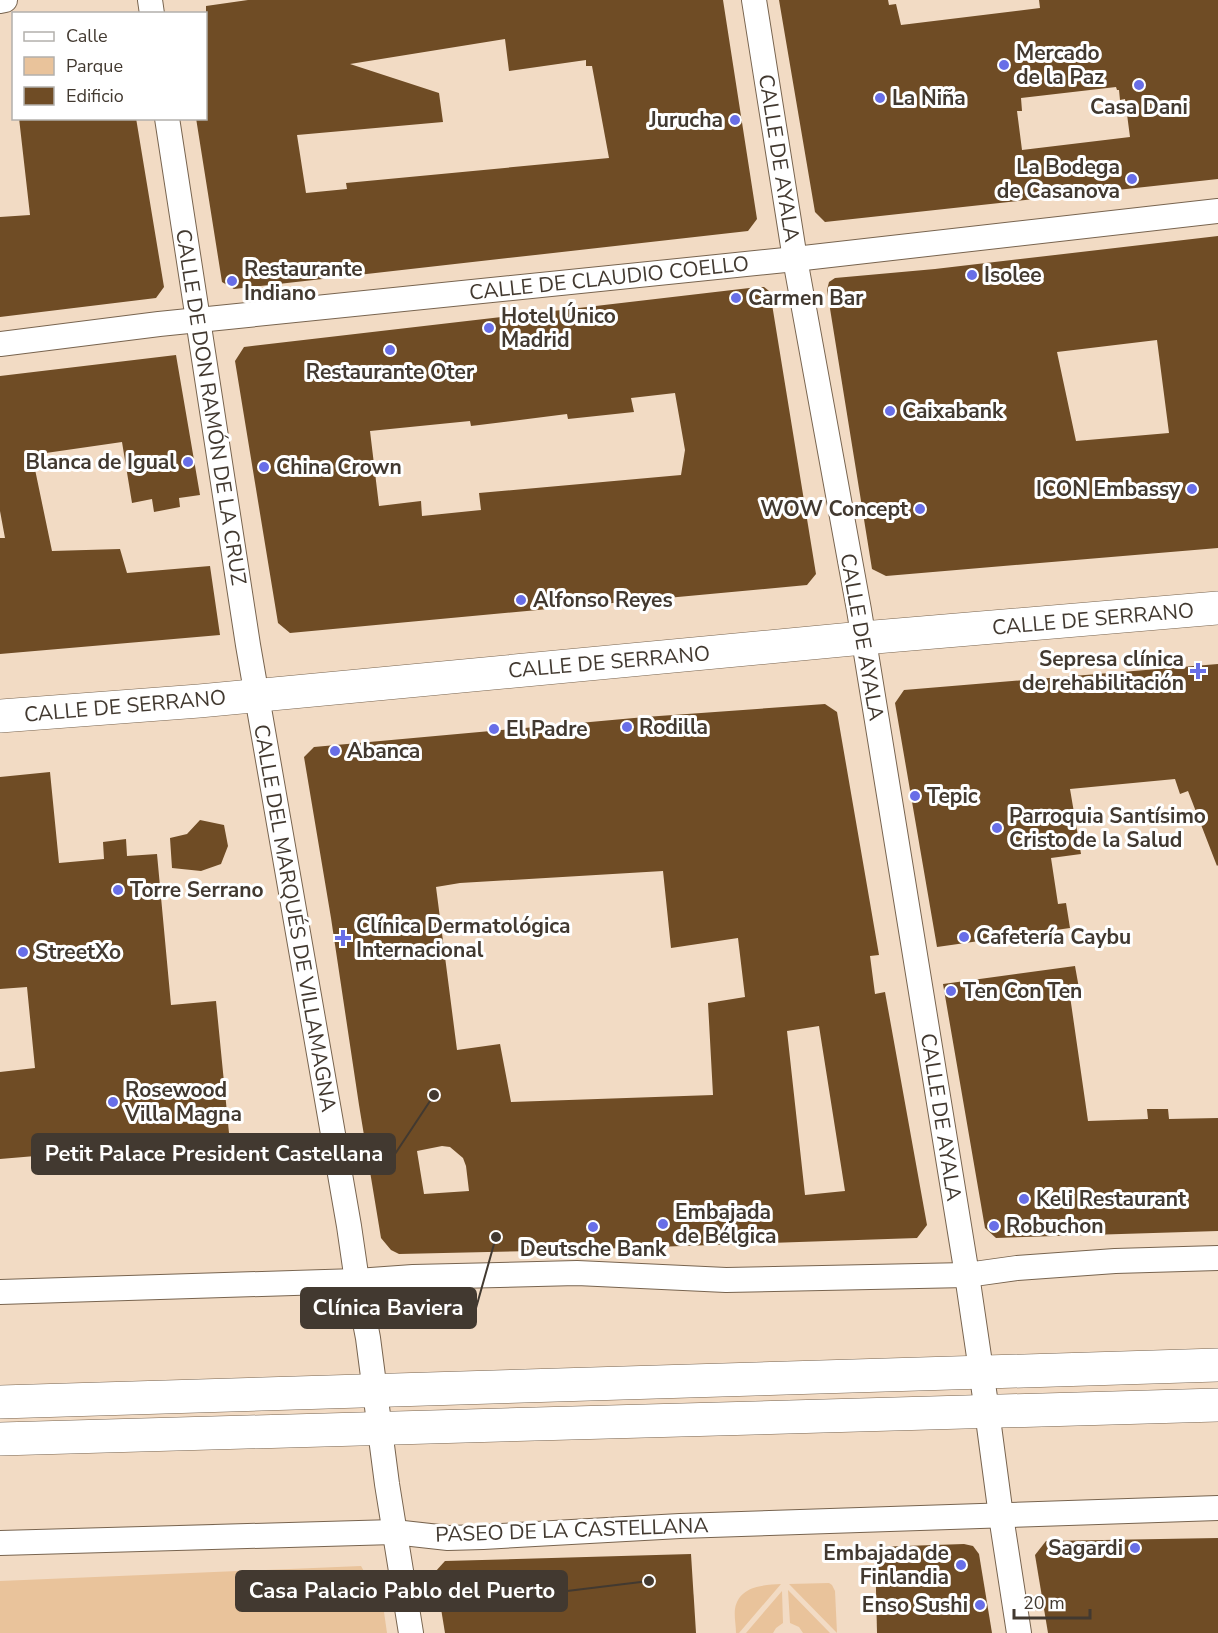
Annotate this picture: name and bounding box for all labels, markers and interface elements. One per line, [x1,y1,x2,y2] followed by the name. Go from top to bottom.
[12,12,207,120] legend
[66,24,108,48] text: Calle
[1016,39,1104,91] place label: Mercado de la Paz
[66,54,123,78] text: Parque
[997,58,1011,72] marker: Mercado de la Paz
[752,72,806,244] street label: CALLE DE AYALA
[1132,78,1146,92] marker: Casa Dani
[66,84,124,108] text: Edificio
[892,84,966,112] place label: La Niña
[873,91,887,105] marker: La Niña
[1090,93,1188,121] place label: Casa Dani
[648,106,723,134] place label: Jurucha
[728,113,742,127] marker: Jurucha
[997,153,1120,205] place label: La Bodega de Casanova
[1125,172,1139,186] marker: La Bodega de Casanova
[169,227,253,587] street label: CALLE DE DON RAMÓN DE LA CRUZ
[468,249,750,307] street label: CALLE DE CLAUDIO COELLO
[244,255,363,307] place label: Restaurante Indiano
[984,261,1042,289] place label: Isolee
[965,268,979,282] marker: Isolee
[225,274,239,288] marker: Restaurante Indiano
[748,284,864,312] place label: Carmen Bar
[729,291,743,305] marker: Carmen Bar
[501,302,616,354] place label: Hotel Único Madrid
[482,321,496,335] marker: Hotel Único Madrid
[383,343,397,357] marker: Restaurante Oter
[306,358,475,386] place label: Restaurante Oter
[902,397,1004,425] place label: Caixabank
[883,404,897,418] marker: Caixabank
[25,448,176,476] place label: Blanca de Igual
[276,453,402,481] place label: China Crown
[181,455,195,469] marker: Blanca de Igual
[257,460,271,474] marker: China Crown
[1036,475,1181,503] place label: ICON Embassy
[1185,482,1199,496] marker: ICON Embassy
[760,495,909,523] place label: WOW Concept
[913,502,927,516] marker: WOW Concept
[834,551,890,723] street label: CALLE DE AYALA
[533,586,673,614] place label: Alfonso Reyes
[514,593,528,607] marker: Alfonso Reyes
[991,596,1195,642] street label: CALLE DE SERRANO
[507,639,711,685] street label: CALLE DE SERRANO
[1022,645,1184,697] place label: Sepresa clínica de rehabilitación
[1189,662,1207,680] marker: Sepresa clínica de rehabilitación
[23,683,227,729] street label: CALLE DE SERRANO
[639,713,708,741] place label: Rodilla
[506,715,588,743] place label: El Padre
[620,720,634,734] marker: Rodilla
[247,722,343,1114] street label: CALLE DEL MARQUÉS DE VILLAMAGNA
[487,722,501,736] marker: El Padre
[347,737,420,765] place label: Abanca
[328,744,342,758] marker: Abanca
[927,782,978,810] place label: Tepic
[908,789,922,803] marker: Tepic
[1009,802,1206,854] place label: Parroquia Santísimo Cristo de la Salud
[990,821,1004,835] marker: Parroquia Santísimo Cristo de la Salud
[130,876,264,904] place label: Torre Serrano
[111,883,125,897] marker: Torre Serrano
[356,912,571,964] place label: Clínica Dermatológica Internacional
[976,923,1131,951] place label: Cafetería Caybu
[334,929,352,947] marker: Clínica Dermatológica Internacional
[957,930,971,944] marker: Cafetería Caybu
[35,938,121,966] place label: StreetXo
[16,945,30,959] marker: StreetXo
[963,977,1082,1005] place label: Ten Con Ten
[944,984,958,998] marker: Ten Con Ten
[914,1031,968,1203] street label: CALLE DE AYALA
[124,1076,242,1128] place label: Rosewood Villa Magna
[106,1095,120,1109] marker: Rosewood Villa Magna
[32,1134,395,1174] callout: Petit Palace President Castellana
[45,1139,383,1169] text: Petit Palace President Castellana
[1036,1185,1187,1213] place label: Keli Restaurant
[1017,1192,1031,1206] marker: Keli Restaurant
[675,1198,776,1250] place label: Embajada de Bélgica
[1006,1212,1104,1240] place label: Robuchon
[656,1217,670,1231] marker: Embajada de Bélgica
[987,1219,1001,1233] marker: Robuchon
[586,1220,600,1234] marker: Deutsche Bank
[520,1235,667,1263] place label: Deutsche Bank
[301,1288,476,1328] callout: Clínica Baviera
[312,1293,464,1323] text: Clínica Baviera
[435,1511,709,1549] street label: PASEO DE LA CASTELLANA
[1048,1534,1123,1562] place label: Sagardi
[823,1539,949,1591] place label: Embajada de Finlandia
[1128,1541,1142,1555] marker: Sagardi
[954,1558,968,1572] marker: Embajada de Finlandia
[236,1571,567,1611] callout: Casa Palacio Pablo del Puerto
[249,1576,555,1606] text: Casa Palacio Pablo del Puerto
[1014,1582,1090,1620] scale bar
[862,1591,968,1619] place label: Enso Sushi
[1023,1591,1065,1615] text: 20 m
[973,1598,987,1612] marker: Enso Sushi

